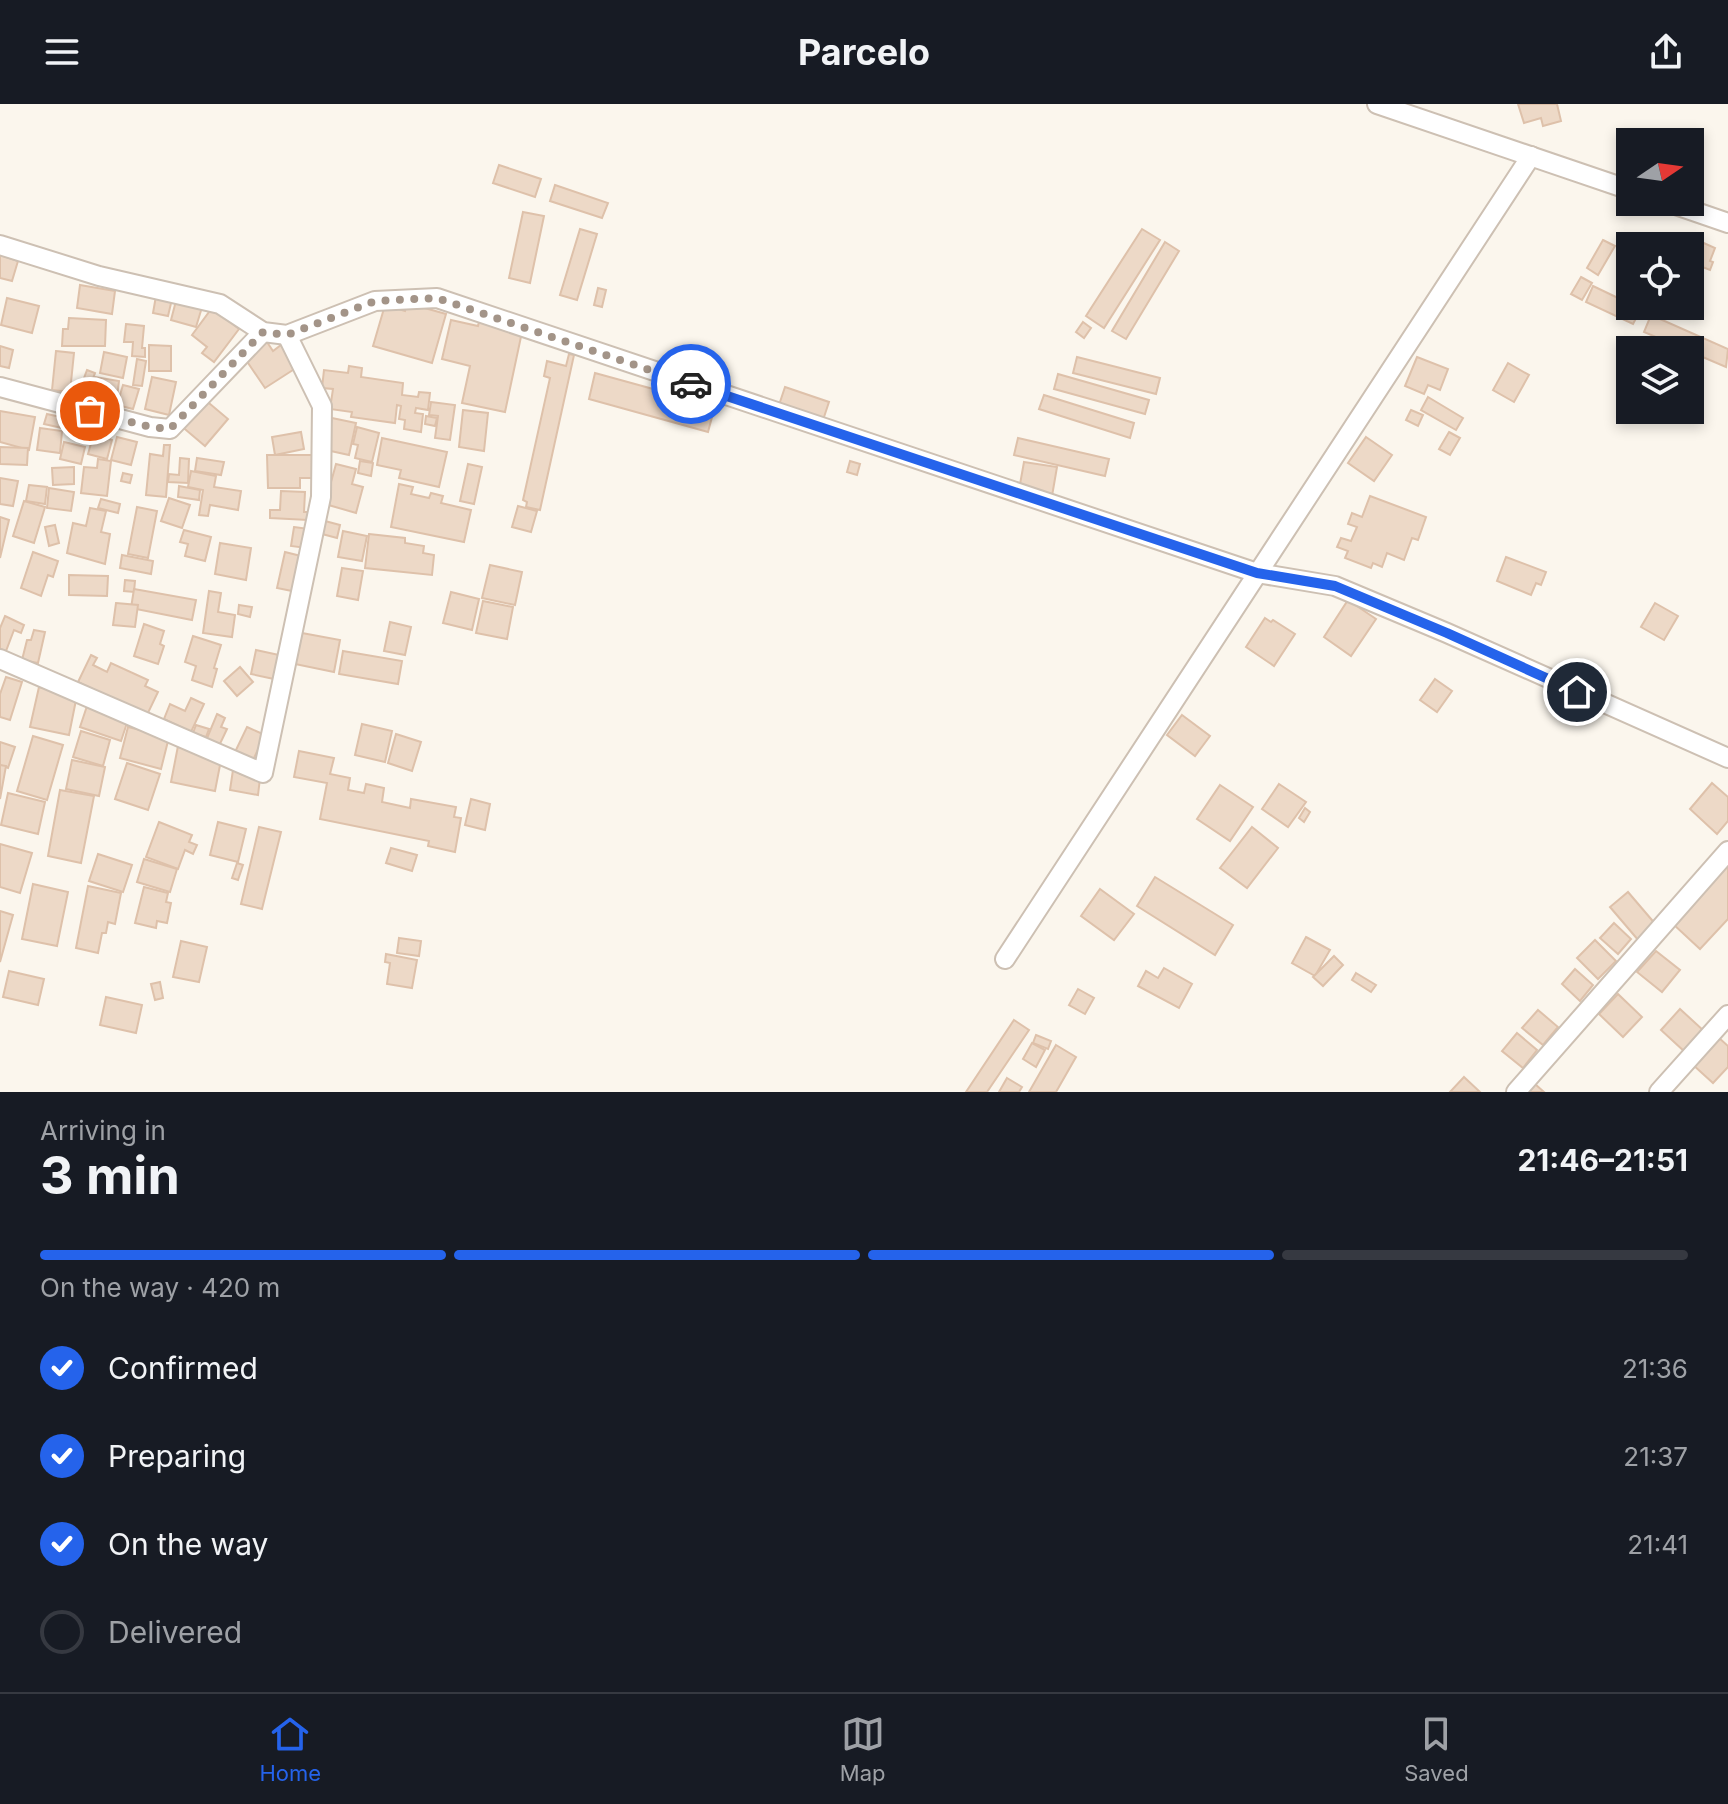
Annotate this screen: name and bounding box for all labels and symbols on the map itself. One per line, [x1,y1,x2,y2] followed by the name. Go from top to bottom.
[1616,128,1704,216] north arrow
[651,344,731,424] courier
[56,377,124,445] pin
[1543,658,1611,726] pin

